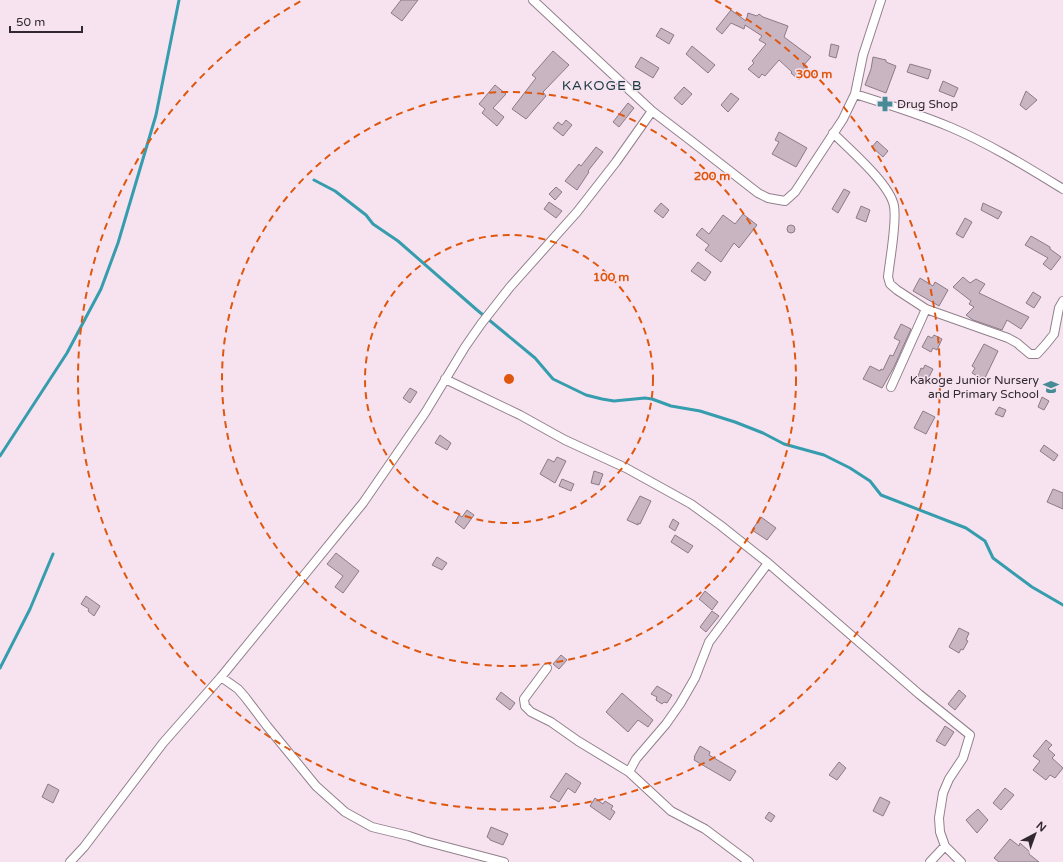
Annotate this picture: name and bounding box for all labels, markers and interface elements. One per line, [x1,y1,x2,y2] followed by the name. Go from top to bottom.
[10,8,82,34] scale bar
[16,15,45,29] text: 50 m
[796,67,832,81] text: 300 m
[562,77,642,94] district label: KAKOGE B
[876,95,894,113] pharmacy icon: Drug Shop
[897,97,958,111] place label: Drug Shop
[694,169,730,183] text: 200 m
[593,270,629,284] text: 100 m
[502,372,516,386] centre of rings
[910,373,1040,401] place label: Kakoge Junior Nursery and Primary School
[1042,378,1060,396] school or university icon: Kakoge Junior Nursery and Primary School
[1015,814,1055,854] north arrow
[1034,819,1049,835] text: N

